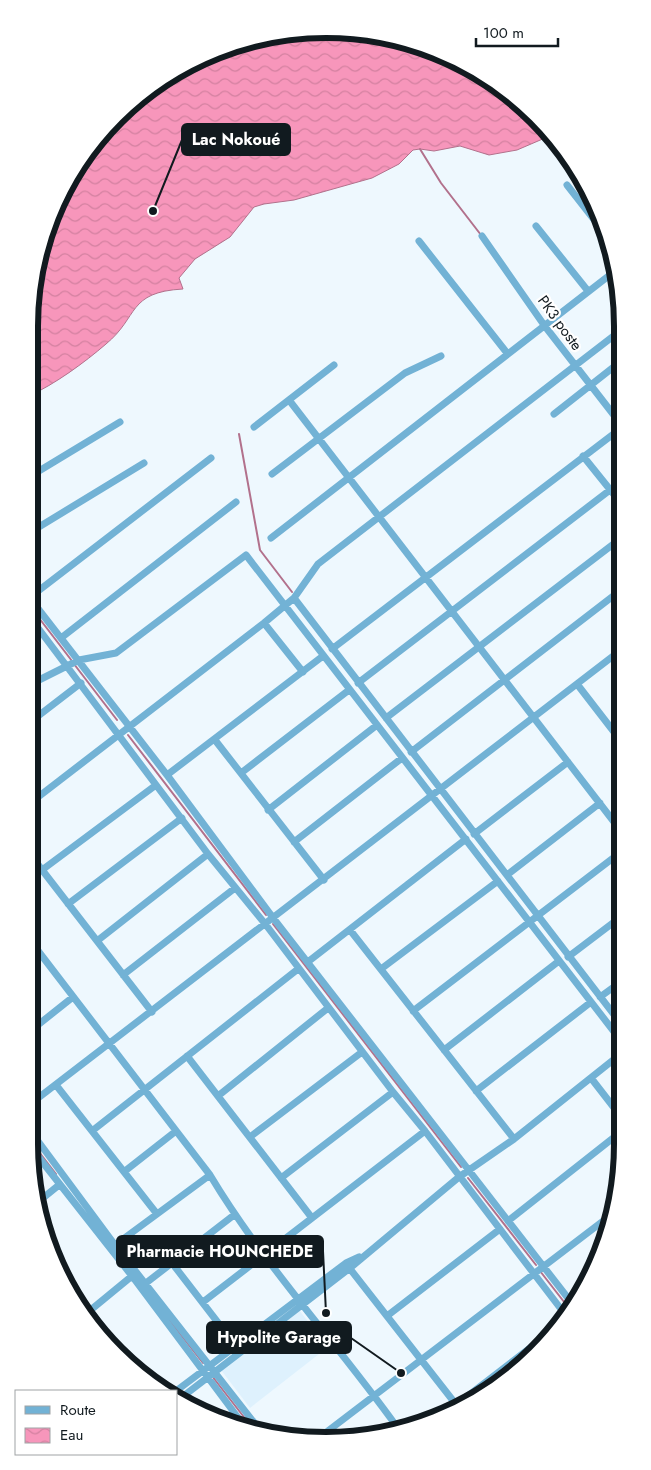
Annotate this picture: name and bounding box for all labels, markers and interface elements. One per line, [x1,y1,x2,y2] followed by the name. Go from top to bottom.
[476,15,558,47] scale bar
[483,22,524,44] text: 100 m
[182,124,290,155] callout: Lac Nokoué
[192,128,280,151] text: Lac Nokoué
[532,291,588,355] street label: PK3 poste
[117,1236,323,1267] callout: Pharmacie HOUNCHEDE
[127,1240,313,1263] text: Pharmacie HOUNCHEDE
[207,1322,351,1353] callout: Hypolite Garage
[217,1326,341,1349] text: Hypolite Garage
[15,1390,178,1455] legend
[60,1399,96,1421] text: Route
[60,1424,83,1446] text: Eau

